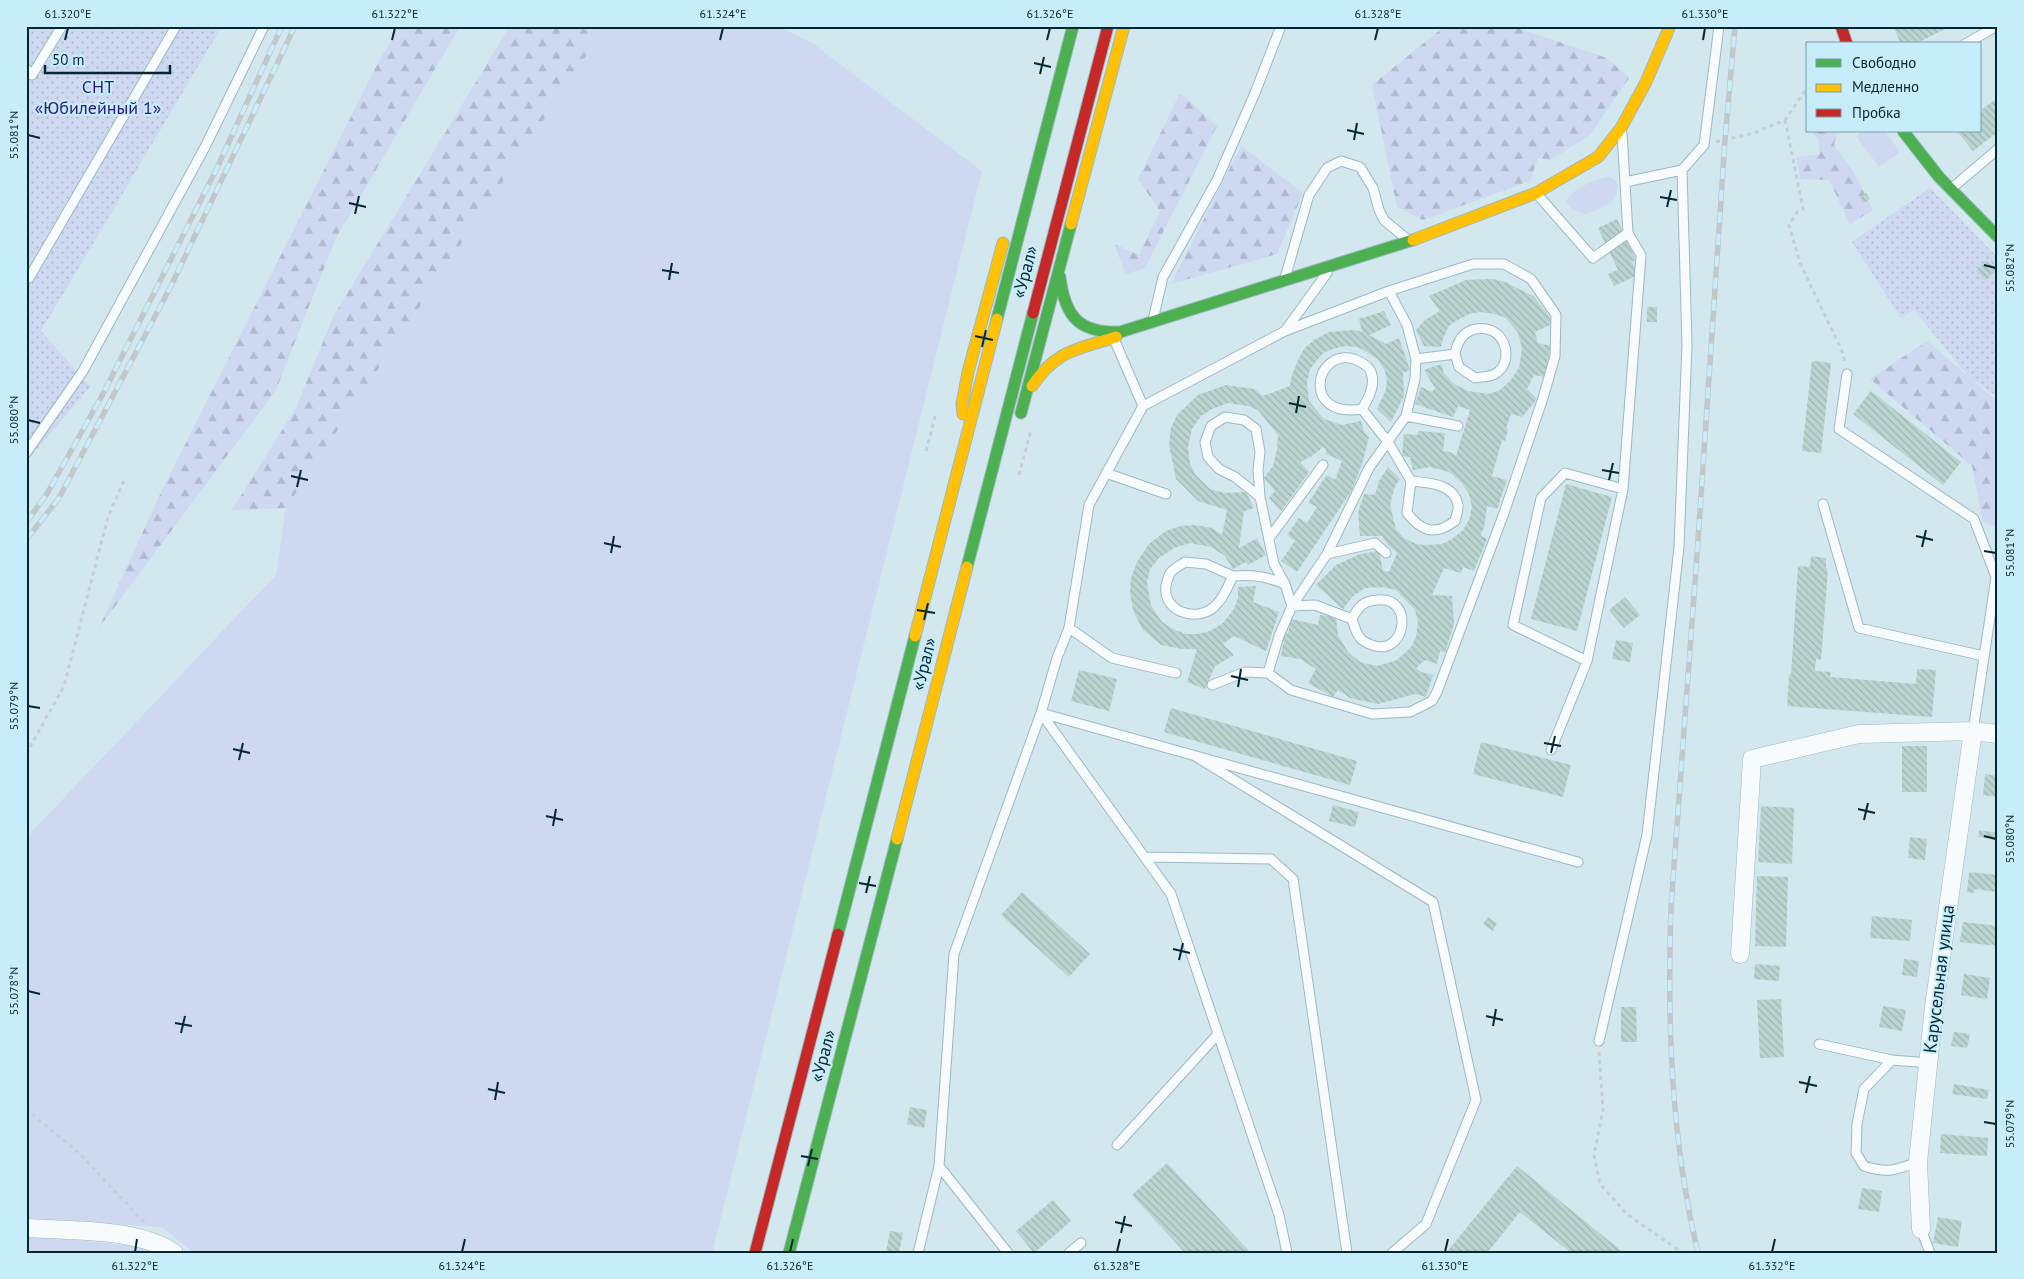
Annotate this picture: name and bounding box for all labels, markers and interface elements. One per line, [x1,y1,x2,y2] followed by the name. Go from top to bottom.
[45,6,91,21] text: 61.320°E
[372,6,418,21] text: 61.322°E
[700,6,746,21] text: 61.324°E
[1027,6,1073,21] text: 61.326°E
[1355,6,1401,21] text: 61.328°E
[1682,6,1728,21] text: 61.330°E
[45,42,170,74] scale bar
[1806,42,1982,132] legend
[52,50,85,69] text: 50 m
[1852,53,1916,72] text: Свободно
[35,75,161,119] park label: СНТ «Юбилейный 1»
[1852,77,1919,96] text: Медленно
[1852,103,1901,122] text: Пробка
[6,111,21,159] text: 55.081°N
[1006,243,1043,301] street label: «Урал»
[2002,244,2017,292] text: 55.082°N
[6,396,21,444] text: 55.080°N
[2002,529,2017,577] text: 55.081°N
[906,635,941,693] street label: «Урал»
[6,682,21,730] text: 55.079°N
[2002,815,2017,863] text: 55.080°N
[1918,903,1959,1054] street label: Карусельная улица
[6,967,21,1015] text: 55.078°N
[804,1027,841,1085] street label: «Урал»
[2002,1100,2017,1148] text: 55.079°N
[112,1258,158,1273] text: 61.322°E
[439,1258,485,1273] text: 61.324°E
[767,1258,813,1273] text: 61.326°E
[1094,1258,1140,1273] text: 61.328°E
[1422,1258,1468,1273] text: 61.330°E
[1749,1258,1795,1273] text: 61.332°E

